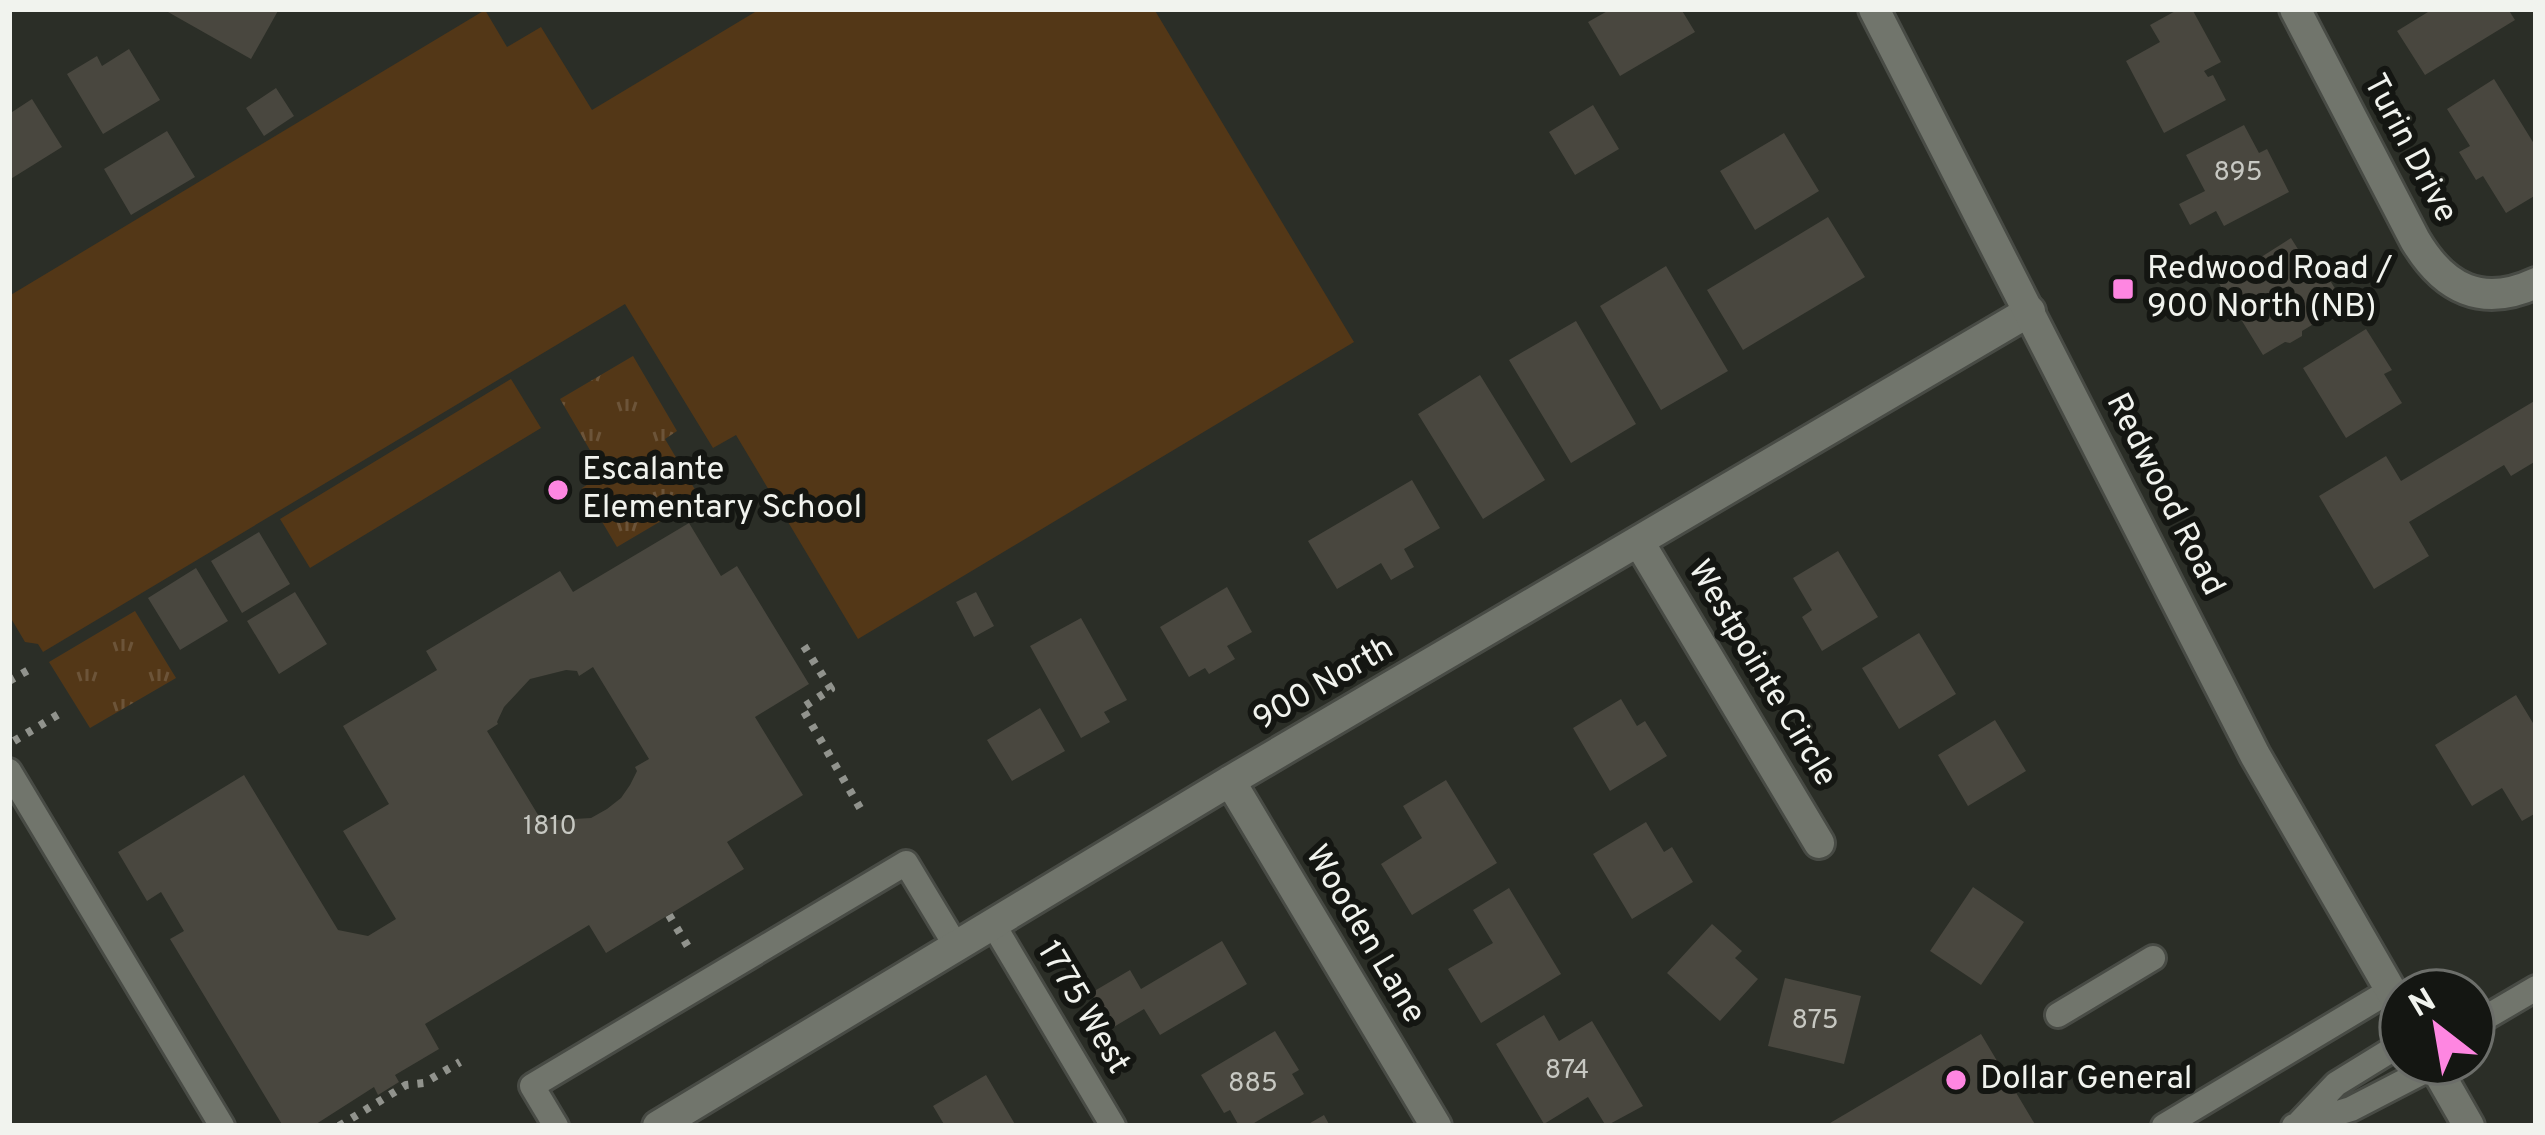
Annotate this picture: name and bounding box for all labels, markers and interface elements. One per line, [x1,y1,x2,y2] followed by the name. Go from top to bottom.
[2352,67,2466,231] street label: Turin Drive
[2214,156,2262,190] house number: 895
[2147,249,2393,329] place label: Redwood Road / 900 North (NB)
[2110,276,2136,302] marker: Redwood Road / 900 North (NB)
[2095,387,2233,603] street label: Redwood Road
[582,450,862,530] place label: Escalante Elementary School
[545,477,571,503] marker: Escalante Elementary School
[1677,553,1845,795] street label: Westpointe Circle
[1247,628,1401,742] street label: 900 North
[523,810,577,844] house number: 1810
[1294,838,1434,1032] street label: Wooden Lane
[1026,934,1138,1082] street label: 1775 West
[2377,967,2497,1087] north arrow
[2403,981,2445,1029] text: N
[1791,1004,1839,1038] house number: 875
[1545,1054,1589,1088] house number: 874
[1980,1059,2192,1101] place label: Dollar General
[1228,1067,1278,1101] house number: 885
[1943,1067,1969,1093] marker: Dollar General

